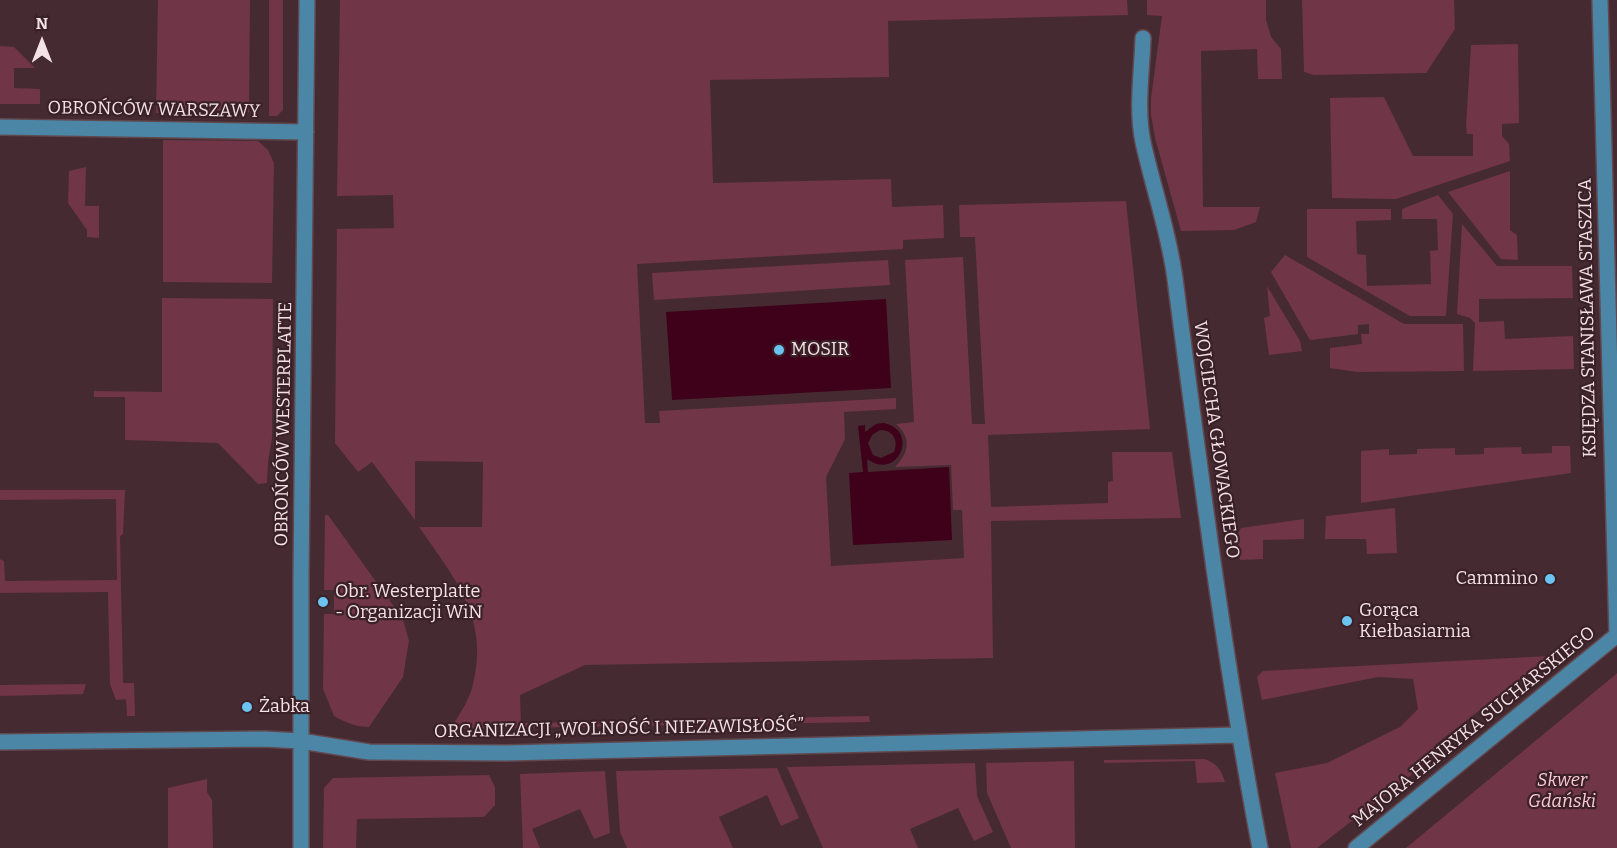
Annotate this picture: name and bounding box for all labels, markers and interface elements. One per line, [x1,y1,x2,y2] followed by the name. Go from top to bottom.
[12,12,72,72] north arrow
[36,14,48,33] text: N
[48,97,260,123] street label: OBROŃCÓW WARSZAWY
[1575,178,1601,458] street label: KSIĘDZA STANISŁAWA STASZICA
[271,301,297,547] street label: OBROŃCÓW WESTERPLATTE
[1189,320,1243,560] street label: WOJCIECHA GŁOWACKIEGO
[791,339,849,361] place label: MOSIR
[772,343,786,357] marker: MOSIR
[1455,568,1538,590] place label: Cammino
[1543,572,1557,586] marker: Cammino
[335,581,483,624] place label: Obr. Westerplatte - Organizacji WiN
[316,595,330,609] marker: Obr. Westerplatte - Organizacji WiN
[1359,600,1471,642] place label: Gorąca Kiełbasiarnia
[1340,614,1354,628] marker: Gorąca Kiełbasiarnia
[1348,622,1600,832] street label: MAJORA HENRYKA SUCHARSKIEGO
[259,696,310,718] place label: Żabka
[240,700,254,714] marker: Żabka
[434,715,804,743] street label: ORGANIZACJI „WOLNOŚĆ I NIEZAWISŁOŚĆ”
[1528,770,1596,812] park label: Skwer Gdański

